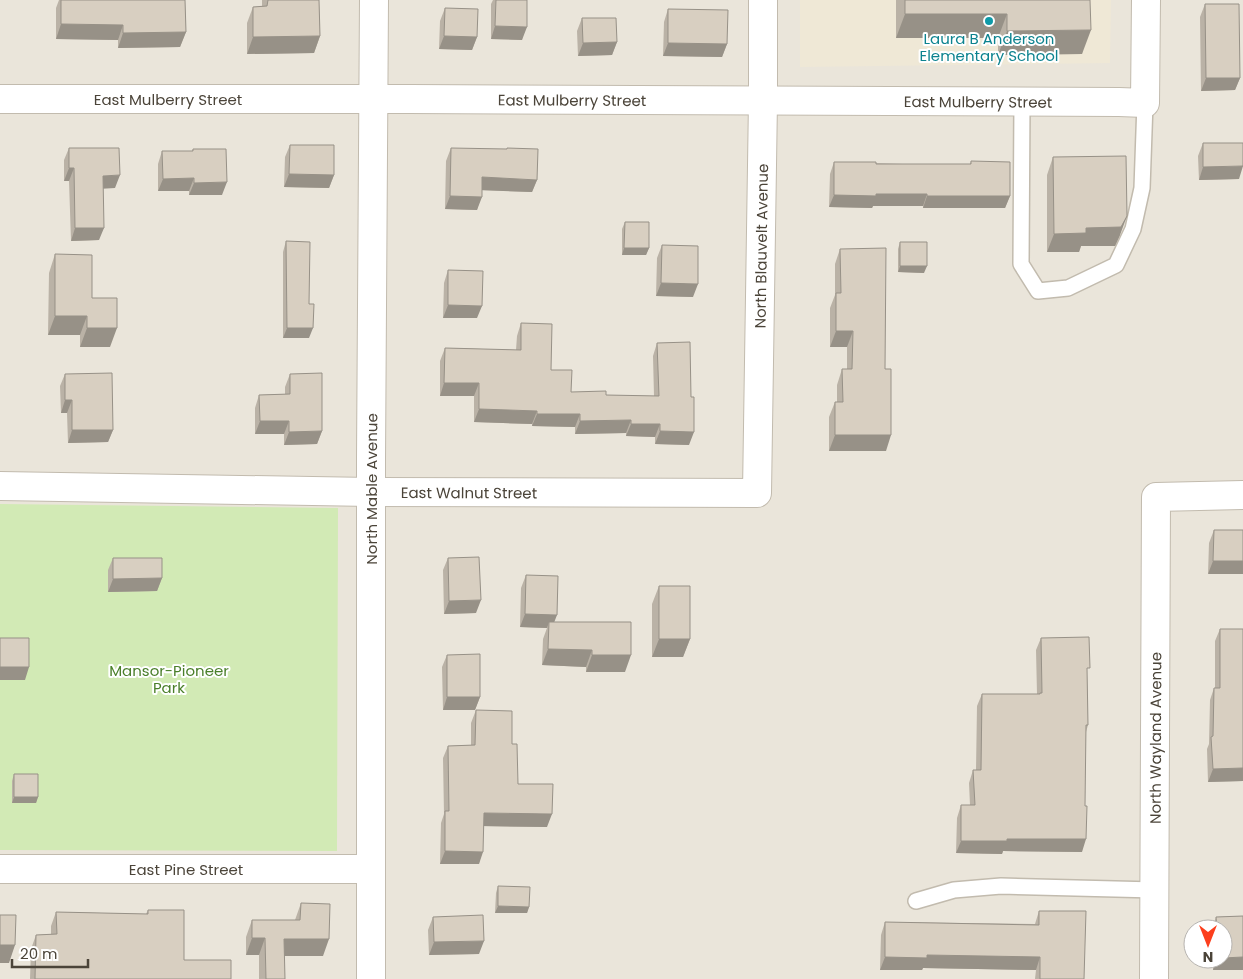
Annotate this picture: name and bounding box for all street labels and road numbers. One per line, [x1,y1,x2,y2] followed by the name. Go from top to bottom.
[94,89,242,110] street label: East Mulberry Street
[498,89,646,111] street label: East Mulberry Street
[904,91,1052,112] street label: East Mulberry Street
[749,164,773,329] street label: North Blauvelt Avenue
[360,413,382,565] street label: North Mable Avenue
[401,482,537,503] street label: East Walnut Street
[1144,652,1166,824] street label: North Wayland Avenue
[129,859,243,880] street label: East Pine Street

